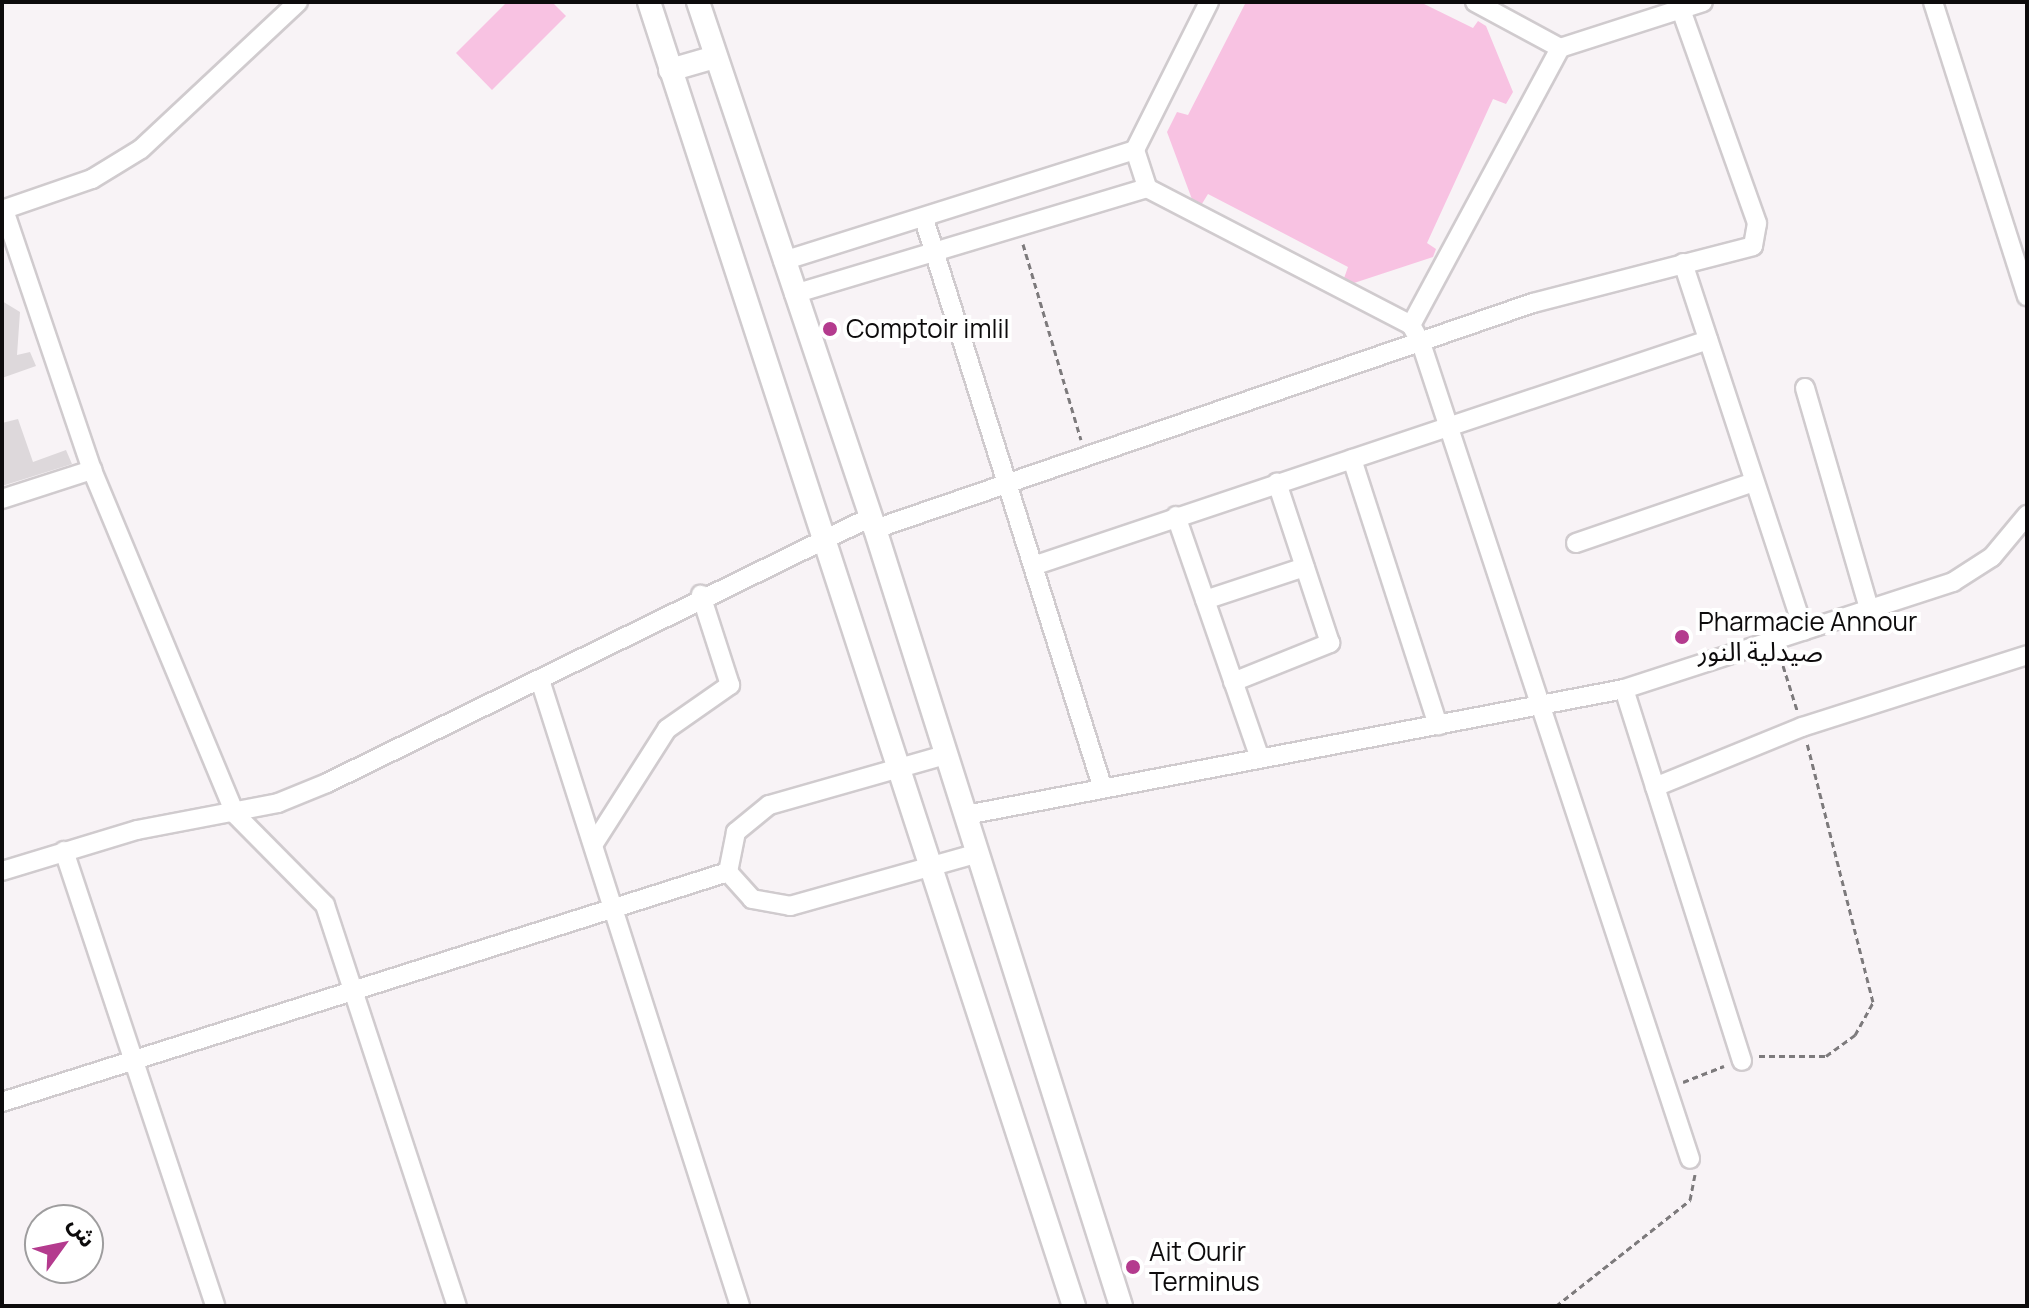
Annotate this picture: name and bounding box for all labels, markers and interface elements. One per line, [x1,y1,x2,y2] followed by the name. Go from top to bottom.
[846,313,1010,345] place label: Comptoir imlil
[821,320,839,338] marker: Comptoir imlil
[1698,606,1917,668] place label: Pharmacie Annour صيدلية النور
[1673,628,1691,646] marker: Pharmacie Annour صيدلية النور
[24,1204,104,1284] north arrow
[62,1211,103,1253] text: ش
[1149,1236,1260,1298] place label: Ait Ourir Terminus
[1124,1258,1142,1276] marker: Ait Ourir Terminus

